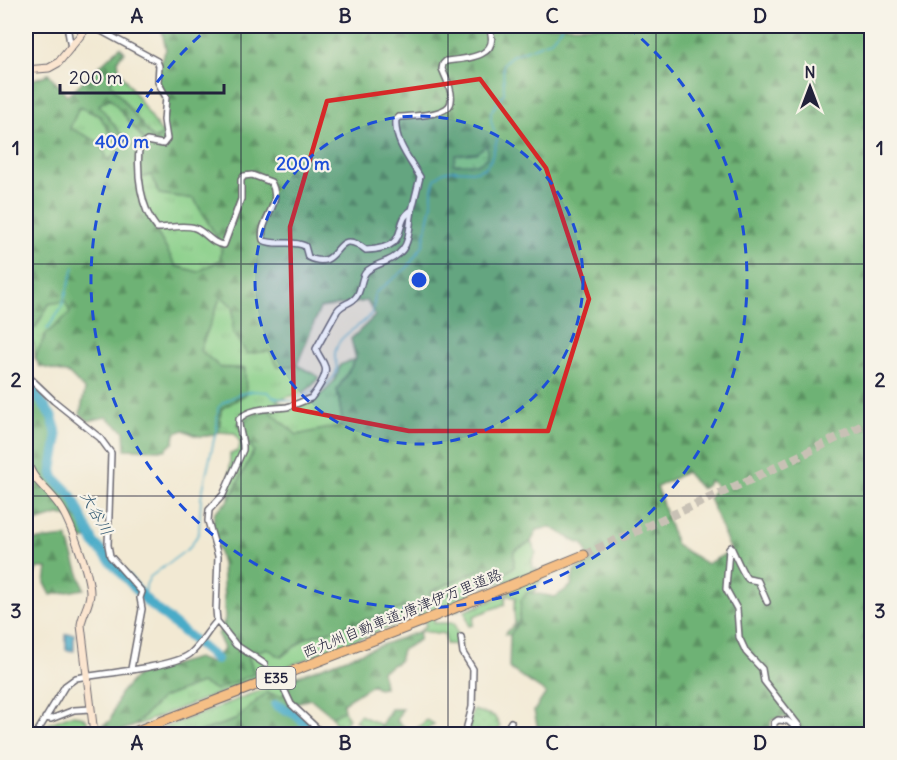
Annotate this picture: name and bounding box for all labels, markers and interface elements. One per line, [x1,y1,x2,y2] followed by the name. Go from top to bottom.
[131,3,144,28] text: A
[338,3,352,28] text: B
[545,3,559,28] text: C
[753,3,767,28] text: D
[60,57,224,95] scale bar
[780,57,840,117] north arrow
[804,62,816,82] text: N
[69,66,123,89] text: 200 m
[95,130,149,153] text: 400 m
[12,135,20,160] text: 1
[876,135,884,160] text: 1
[276,152,330,175] text: 200 m
[409,270,429,290] centre of rings
[11,367,22,392] text: 2
[875,367,886,392] text: 2
[77,487,117,539] water label: 大谷川
[299,564,505,662] street label: 西九州自動車道;唐津伊万里道路
[10,598,22,623] text: 3
[874,598,886,623] text: 3
[256,667,296,689] road number: E35
[131,730,144,755] text: A
[338,730,352,755] text: B
[545,730,559,755] text: C
[753,730,767,755] text: D

